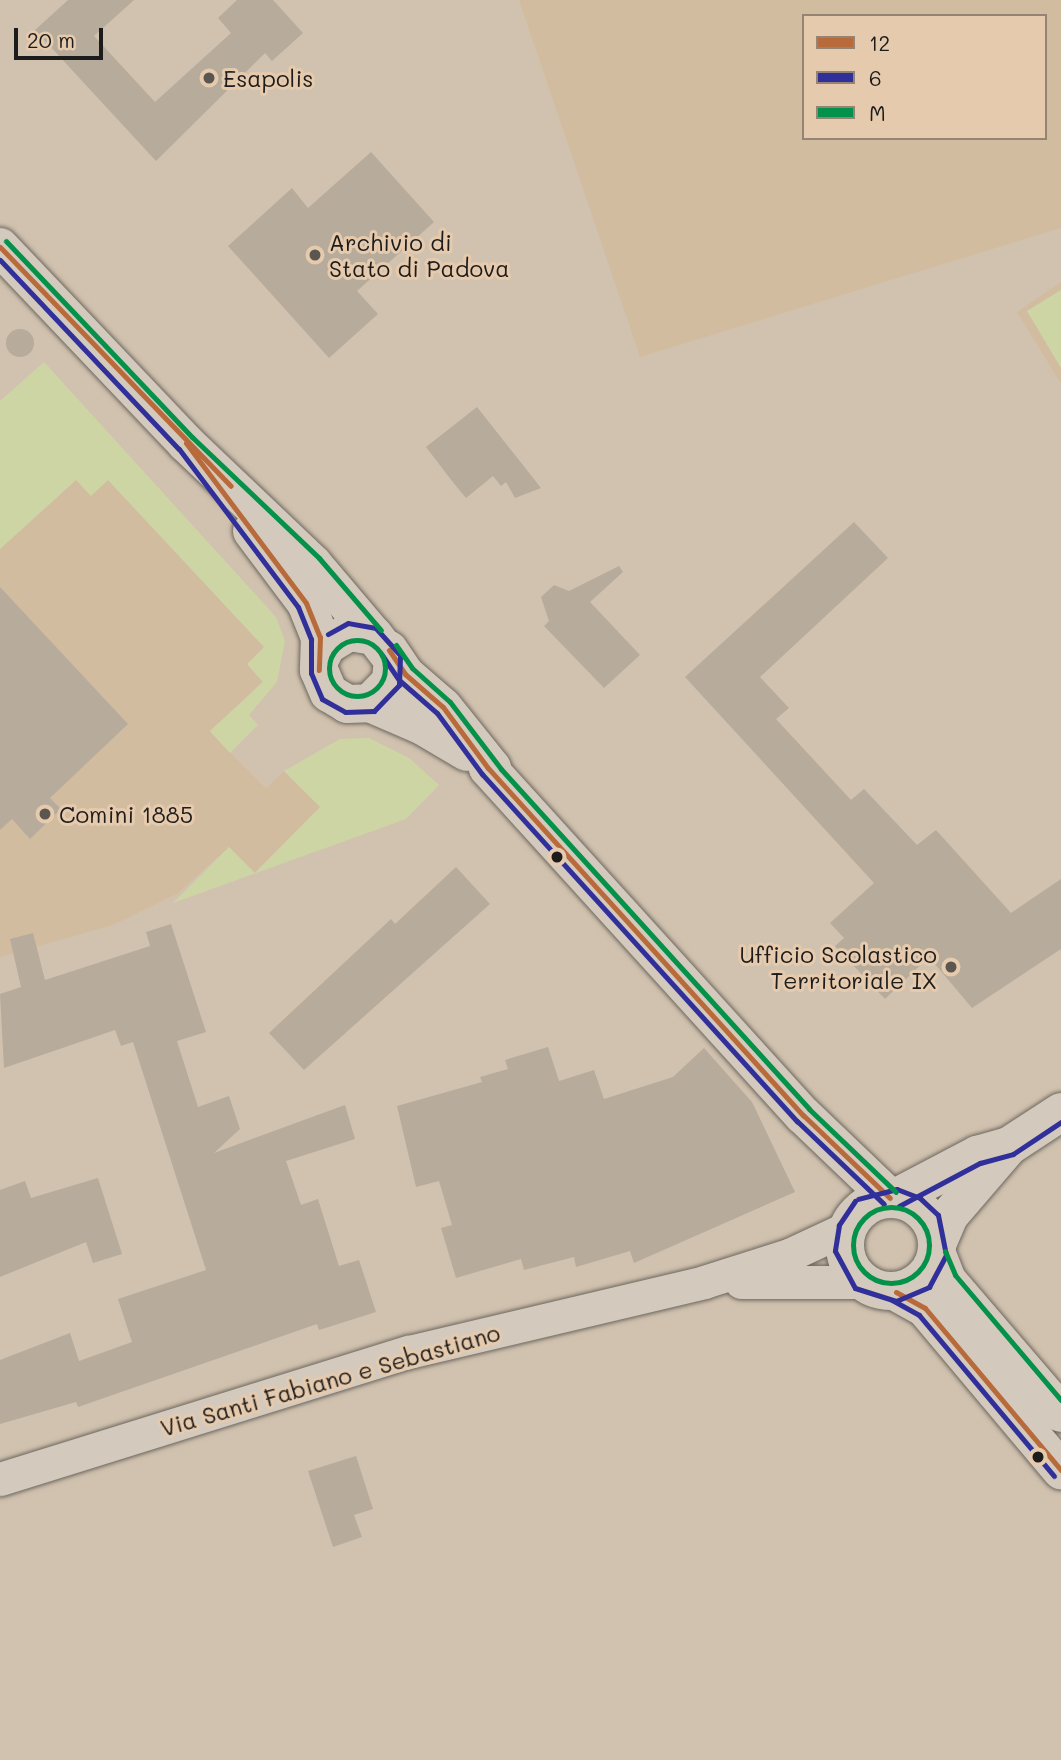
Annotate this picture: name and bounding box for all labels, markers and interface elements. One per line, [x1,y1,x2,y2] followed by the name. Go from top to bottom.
[18,14,107,58] scale bar
[802,14,1047,140] legend
[27,26,75,53] text: 20 m
[869,29,890,56] text: 12
[223,64,314,92] place label: Esapolis
[869,64,882,91] text: 6
[201,70,217,86] marker: Esapolis
[869,99,886,126] text: M
[329,228,510,282] place label: Archivio di Stato di Padova
[307,247,323,263] marker: Archivio di Stato di Padova
[59,800,193,828] place label: Comini 1885
[37,806,53,822] marker: Comini 1885
[550,850,564,864] unlabelled marker
[739,940,937,994] place label: Ufficio Scolastico Territoriale IX
[943,959,959,975] marker: Ufficio Scolastico Territoriale IX
[157,1318,503,1442] street label: Via Santi Fabiano e Sebastiano
[1031,1450,1045,1464] unlabelled marker

